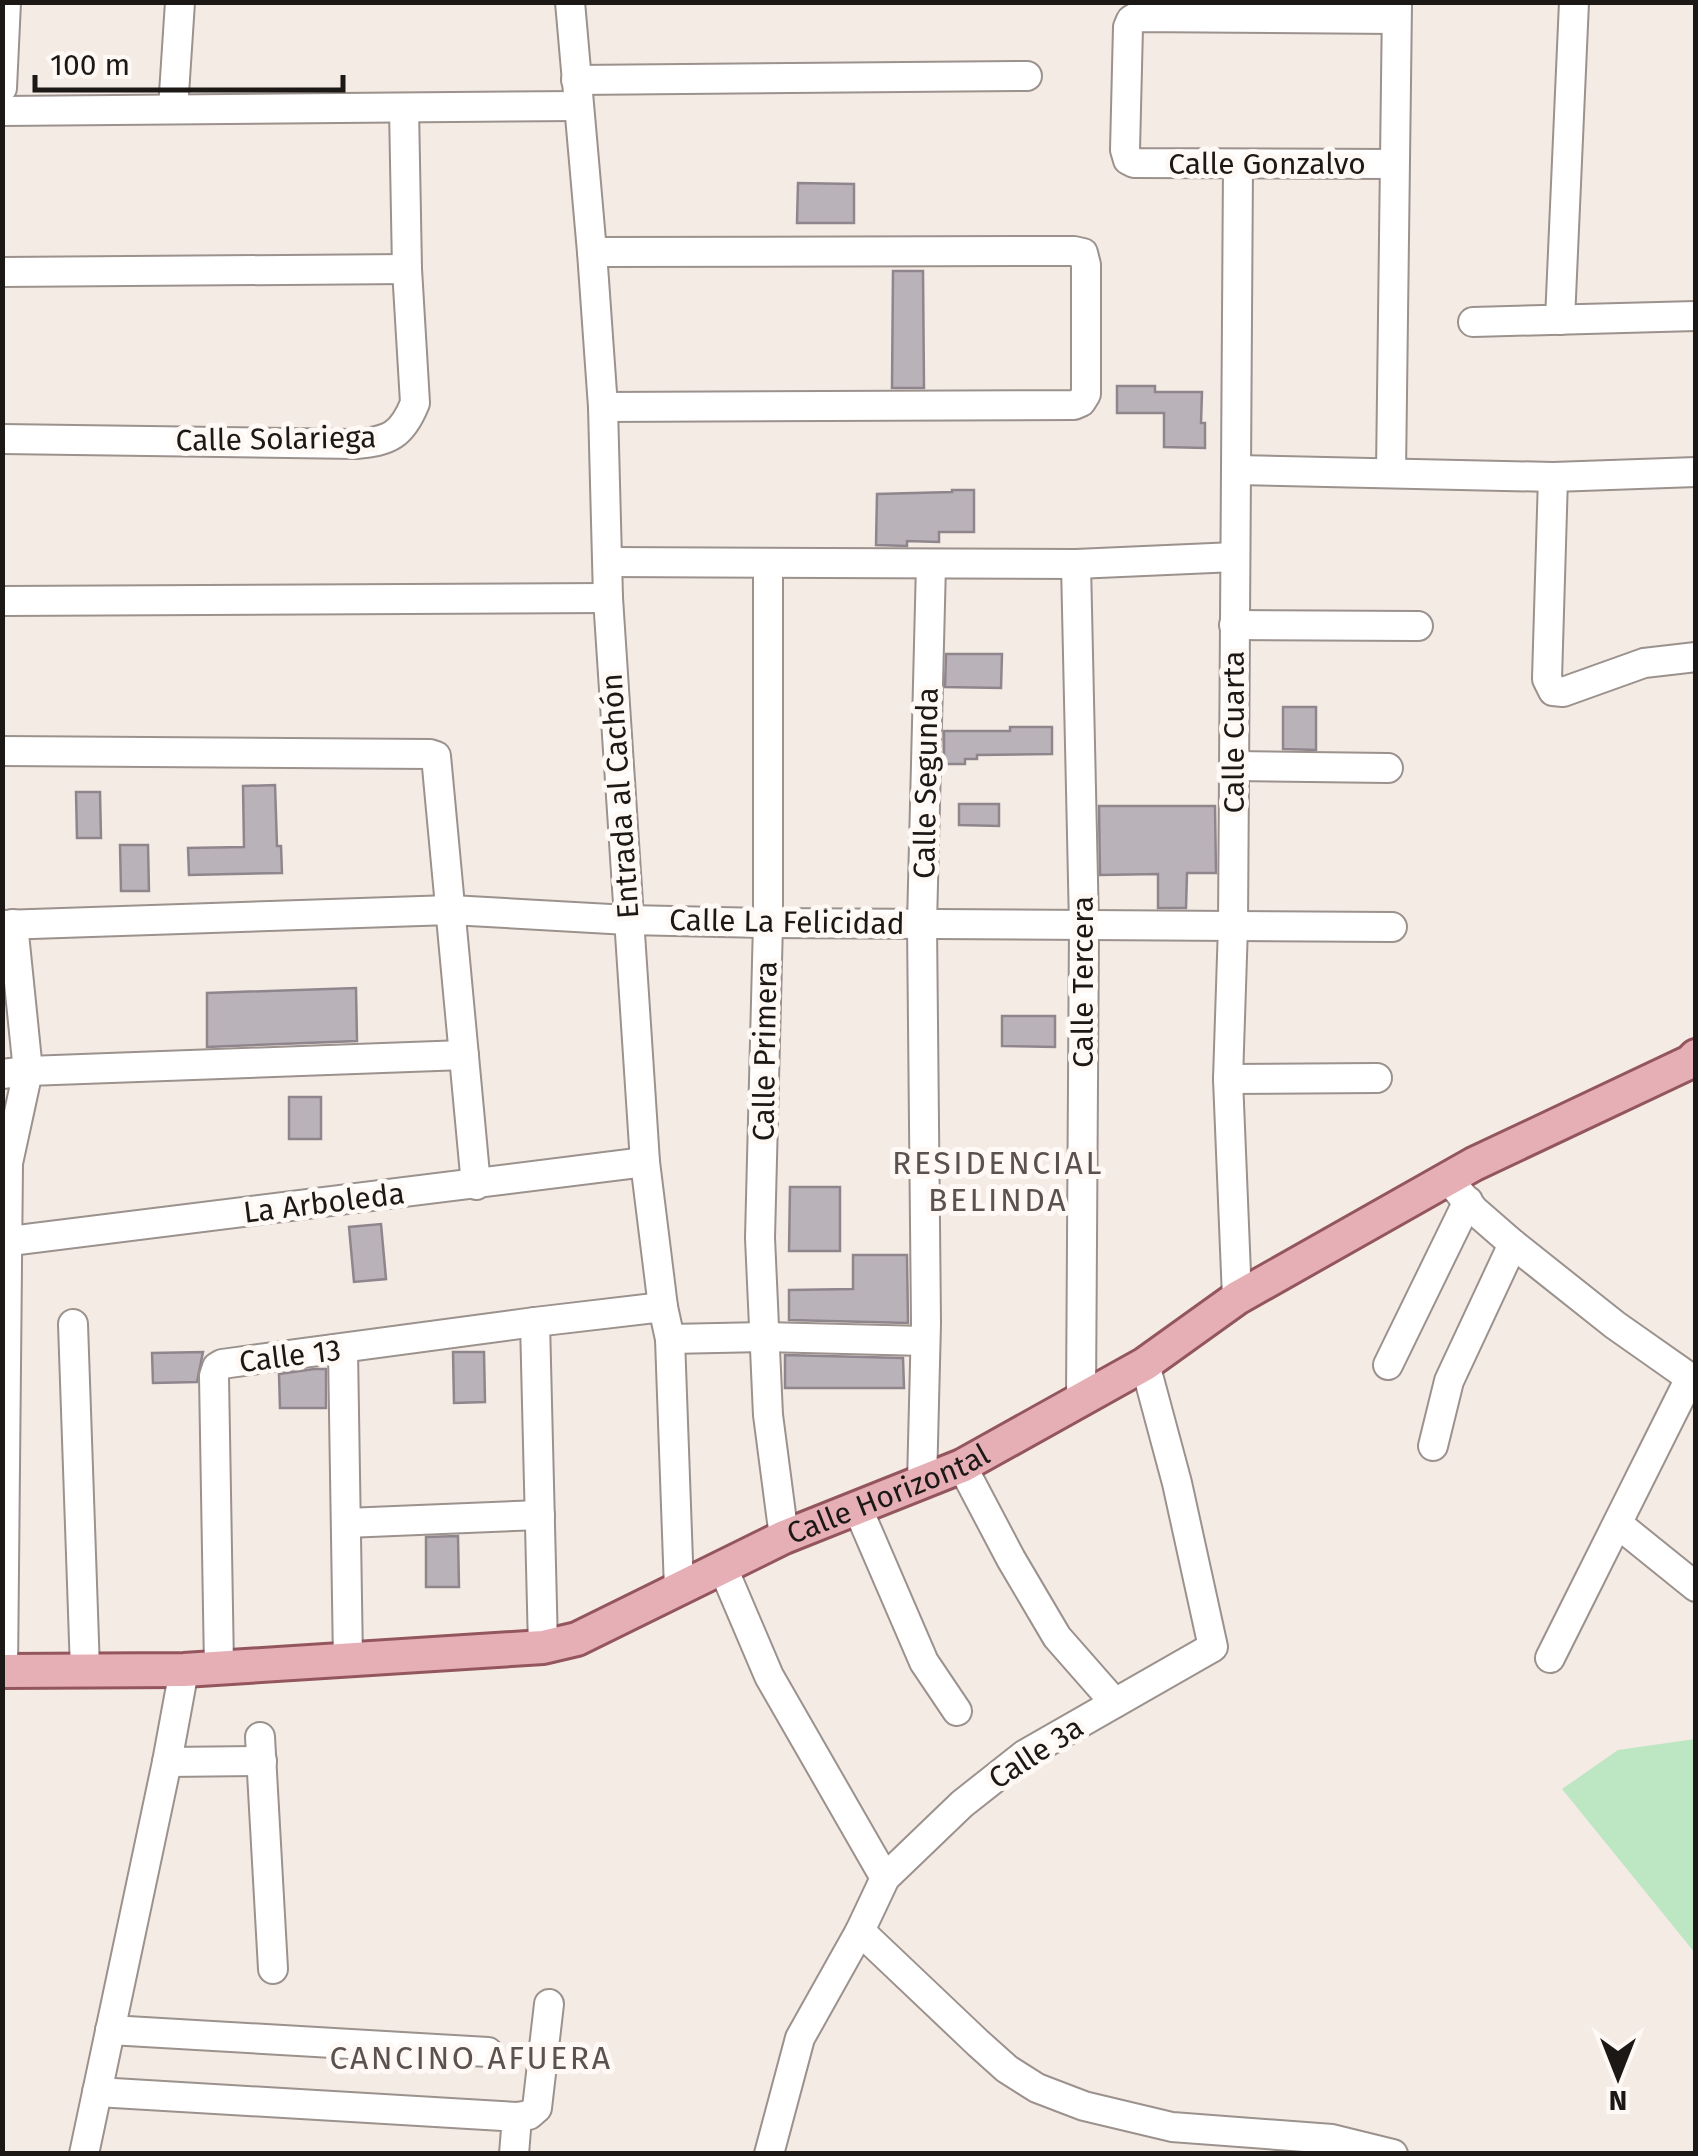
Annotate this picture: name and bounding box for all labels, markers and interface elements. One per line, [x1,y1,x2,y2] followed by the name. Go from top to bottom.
[35,30,342,92] scale bar
[50,47,130,83] text: 100 m
[1168,146,1366,182] street label: Calle Gonzalvo
[175,419,377,459] street label: Calle Solariega
[1216,651,1252,813] street label: Calle Cuarta
[593,672,647,920] street label: Entrada al Cachón
[906,687,946,879] street label: Calle Segunda
[1065,896,1101,1068] street label: Calle Tercera
[669,902,905,942] street label: Calle La Felicidad
[745,961,785,1141] street label: Calle Primera
[892,1144,1104,1219] district label: RESIDENCIAL BELINDA
[241,1175,407,1231] street label: La Arboleda
[237,1332,343,1380] street label: Calle 13
[782,1436,996,1552] street label: Calle Horizontal
[982,1709,1090,1797] street label: Calle 3a
[1568,2026,1668,2126] north arrow
[329,2039,613,2077] district label: CANCINO AFUERA
[1609,2084,1627,2117] text: N

